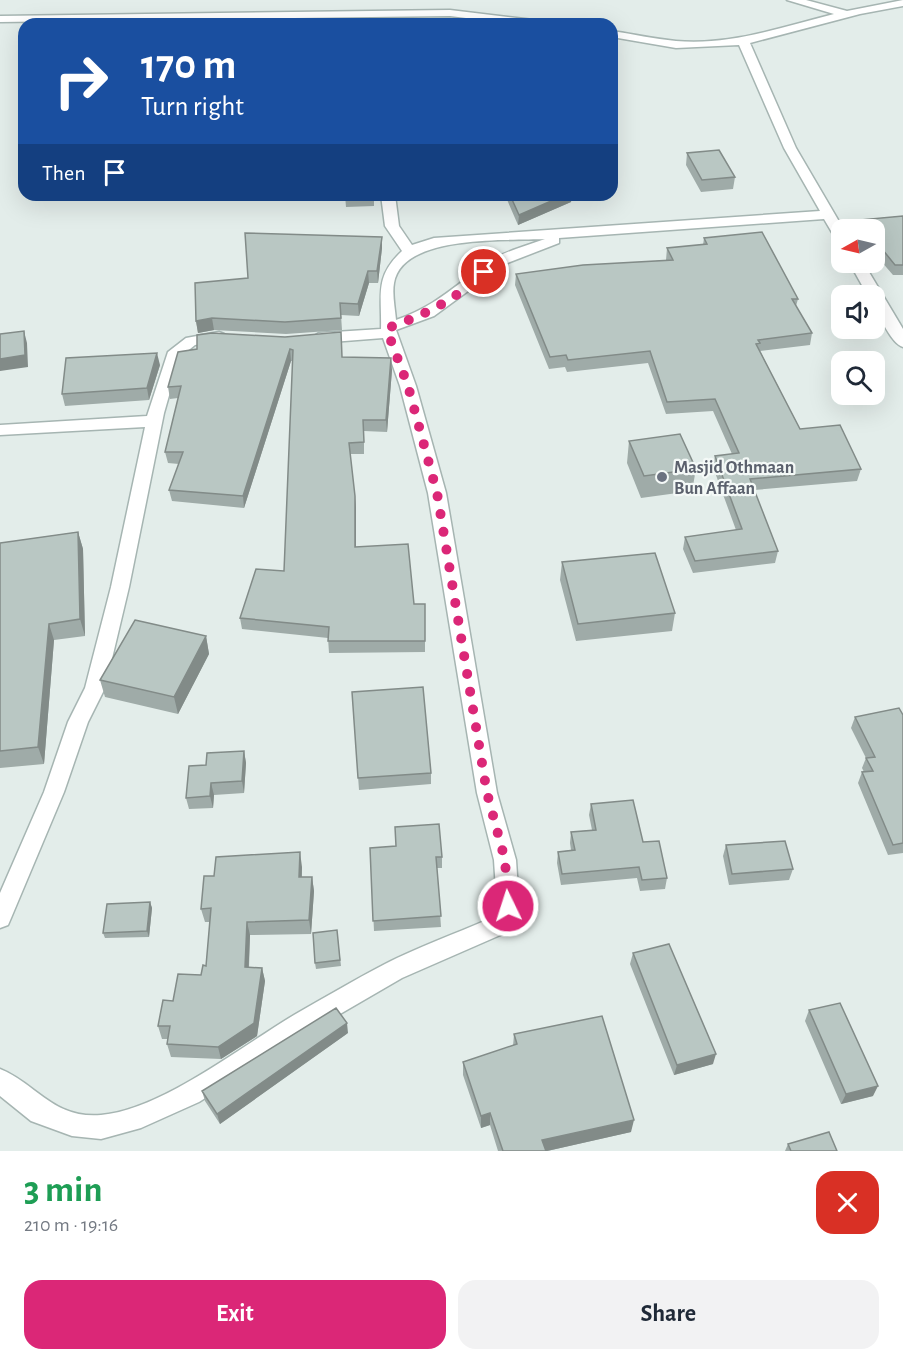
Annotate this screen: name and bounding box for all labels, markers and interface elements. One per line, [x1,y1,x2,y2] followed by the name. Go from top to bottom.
[42,42,120,120] icon: right
[141,44,236,86] text: 170 m
[141,93,244,120] text: Turn right
[98,156,131,189] icon: arrive
[42,162,86,184] text: Then
[831,219,885,273] north arrow
[831,219,885,405] map controls
[458,246,509,297] pin
[467,255,500,288] icon: arrive
[831,285,885,339] button: sound
[831,351,885,405] button: search
[674,459,794,498] place label: Masjid Othmaan Bun Affaan
[655,470,669,484] marker: Masjid Othmaan Bun Affaan
[476,874,540,938] position arrow
[816,1171,879,1234] button: close
[24,1172,102,1208] text: 3 min
[24,1215,118,1235] text: 210 m · 19:16
[24,1280,446,1349] button: Exit
[458,1280,879,1349] button: Share

